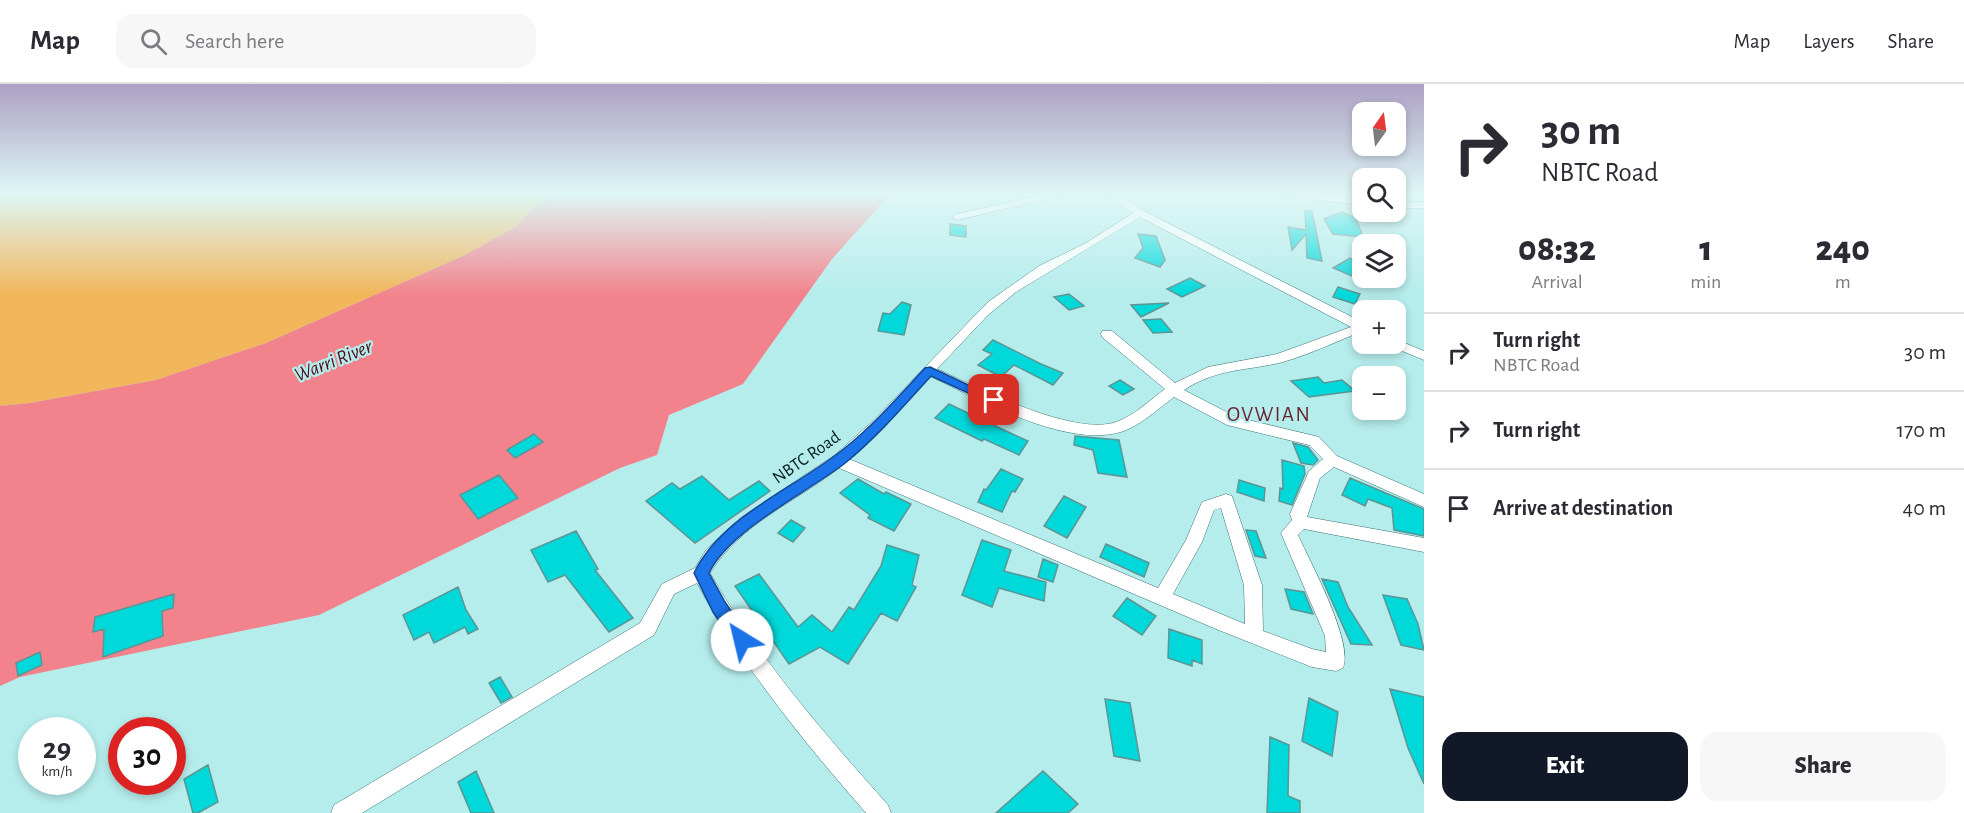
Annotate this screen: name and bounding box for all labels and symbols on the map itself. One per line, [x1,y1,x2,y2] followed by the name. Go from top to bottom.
[1352,102,1406,156] north arrow
[292,336,376,386] water label: Warri River
[968,374,1019,425] pin
[1227,404,1311,425] district label: OVWIAN
[769,428,844,488] street label: NBTC Road
[710,608,774,672] position arrow
[108,717,186,795] speed limit sign: 30

